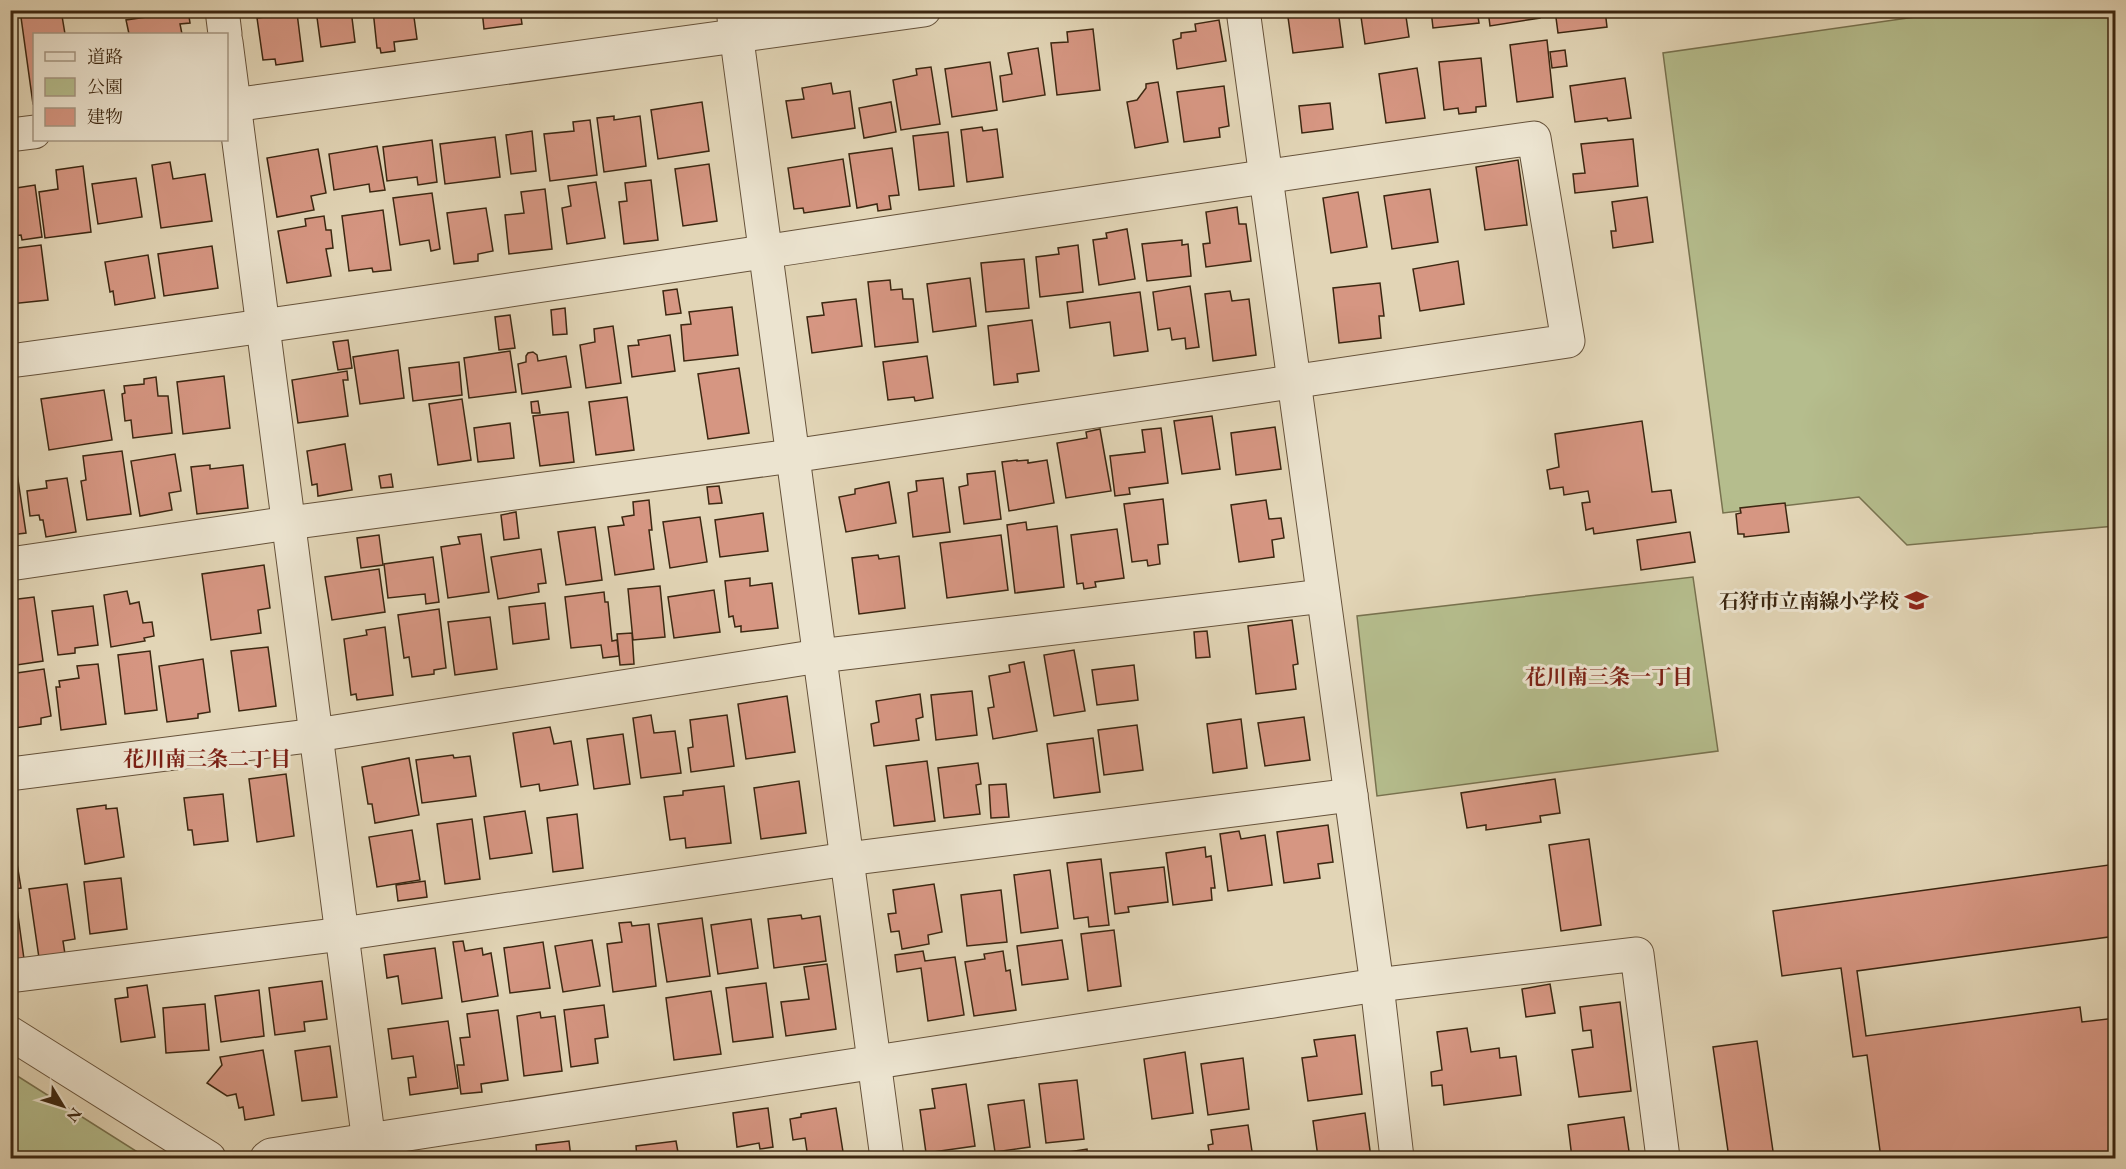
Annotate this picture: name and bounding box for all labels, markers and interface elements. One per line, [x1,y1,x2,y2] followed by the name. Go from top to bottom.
[33,33,228,141] legend
[87,45,123,68] text: 道路
[87,75,123,98] text: 公園
[87,105,123,128] text: 建物
[1719,588,1899,614] place label: 石狩市立南線小学校
[1904,588,1930,614] school or university icon: 石狩市立南線小学校
[1525,663,1693,690] district label: 花川南三条一丁目
[123,745,291,772] district label: 花川南三条二丁目
[33,1076,93,1136] north arrow
[62,1103,87,1127] text: N

